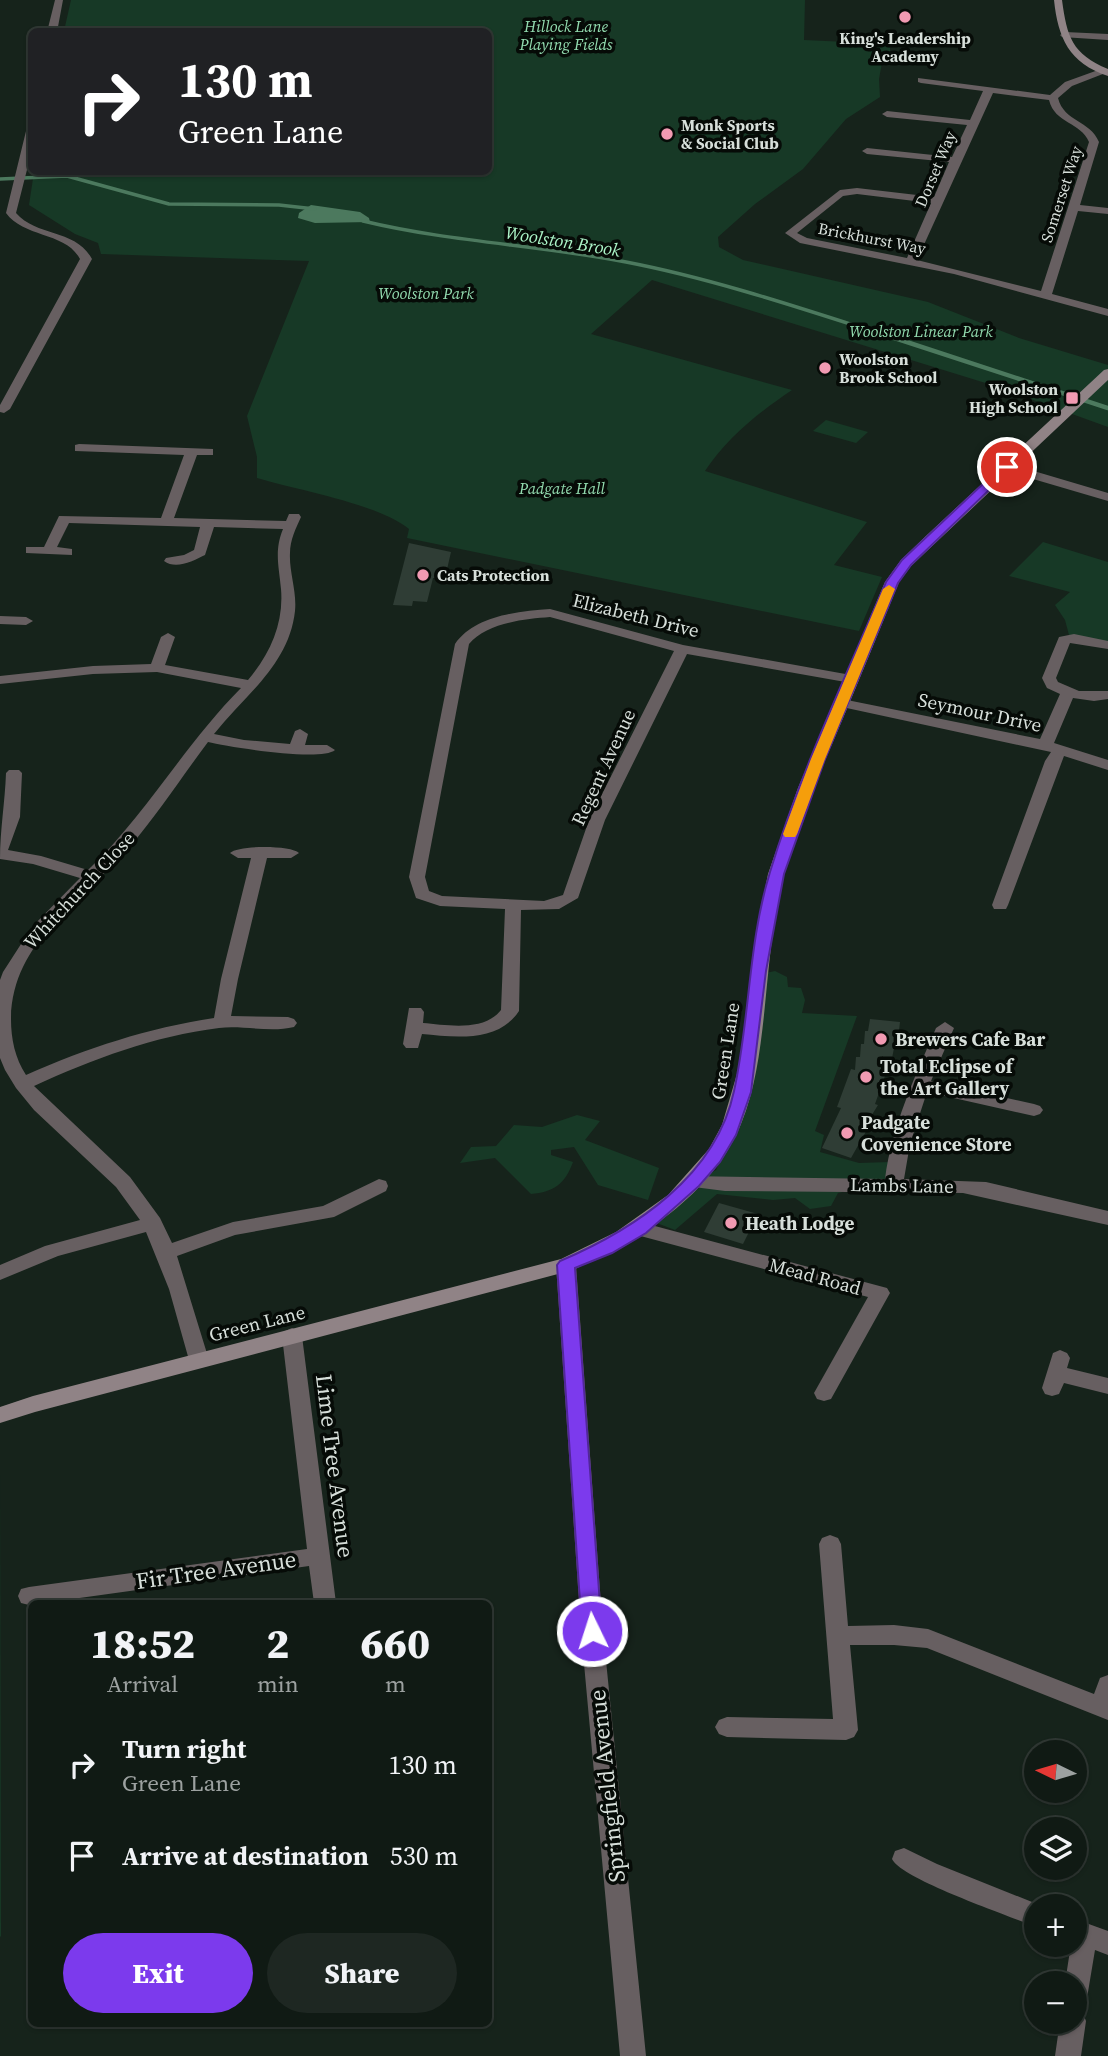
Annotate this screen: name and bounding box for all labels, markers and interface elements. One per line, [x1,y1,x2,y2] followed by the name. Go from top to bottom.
[897,9,913,25] marker: King's Leadership Academy
[518,15,613,55] park label: Hillock Lane Playing Fields
[839,27,971,67] place label: King's Leadership Academy
[178,46,313,113] text: 130 m
[63,56,154,147] icon: right
[178,110,343,154] text: Green Lane
[681,114,779,154] place label: Monk Sports & Social Club
[659,126,675,142] marker: Monk Sports & Social Club
[909,127,961,210] street label: Dorset Way
[1035,142,1087,245] street label: Somerset Way
[816,217,929,259] street label: Brickhurst Way
[504,220,623,263] water label: Woolston Brook
[378,282,474,304] park label: Woolston Park
[849,320,993,342] park label: Woolston Linear Park
[839,348,937,388] place label: Woolston Brook School
[817,360,833,376] marker: Woolston Brook School
[969,378,1058,418] place label: Woolston High School
[1064,390,1080,406] marker: Woolston High School
[977,437,1037,497] pin
[988,448,1026,486] icon: arrive
[518,477,605,499] park label: Padgate Hall
[437,564,550,586] place label: Cats Protection
[415,567,431,583] marker: Cats Protection
[570,587,702,643] street label: Elizabeth Drive
[916,686,1044,738] street label: Seymour Drive
[565,705,641,829] street label: Regent Avenue
[18,826,140,954] street label: Whitchurch Close
[704,1000,746,1102] street label: Green Lane
[895,1026,1045,1052] place label: Brewers Cafe Bar
[873,1031,889,1047] marker: Brewers Cafe Bar
[880,1053,1015,1101] place label: Total Eclipse of the Art Gallery
[858,1069,874,1085] marker: Total Eclipse of the Art Gallery
[861,1109,1012,1157] place label: Padgate Covenience Store
[839,1125,855,1141] marker: Padgate Covenience Store
[850,1171,954,1199] street label: Lambs Lane
[745,1210,855,1236] place label: Heath Lodge
[723,1215,739,1231] marker: Heath Lodge
[766,1251,864,1301] street label: Mead Road
[206,1299,308,1347] street label: Green Lane
[308,1372,362,1560] street label: Lime Tree Avenue
[134,1543,298,1597] street label: Fir Tree Avenue
[555,1594,629,1668] position arrow
[90,1614,195,1672] text: 18:52
[266,1614,289,1672] text: 2
[361,1614,430,1672] text: 660
[107,1668,178,1700] text: Arrival
[257,1668,299,1700] text: min
[385,1668,406,1700] text: m
[581,1688,633,1884] street label: Springfield Avenue
[122,1731,246,1767] text: Turn right
[1024,1740,1087,1802] north arrow
[1024,1740,1087,2034] map controls
[63,1746,101,1784] icon: right
[389,1747,457,1783] text: 130 m
[122,1767,241,1799] text: Green Lane
[1024,1817,1087,1880] button: layers
[63,1837,101,1875] icon: arrive
[122,1838,369,1874] text: Arrive at destination
[390,1838,458,1874] text: 530 m
[1024,1894,1087,1957] button: +
[63,1933,253,2013] button: Exit
[267,1933,457,2013] button: Share
[1024,1971,1087,2034] button: −

